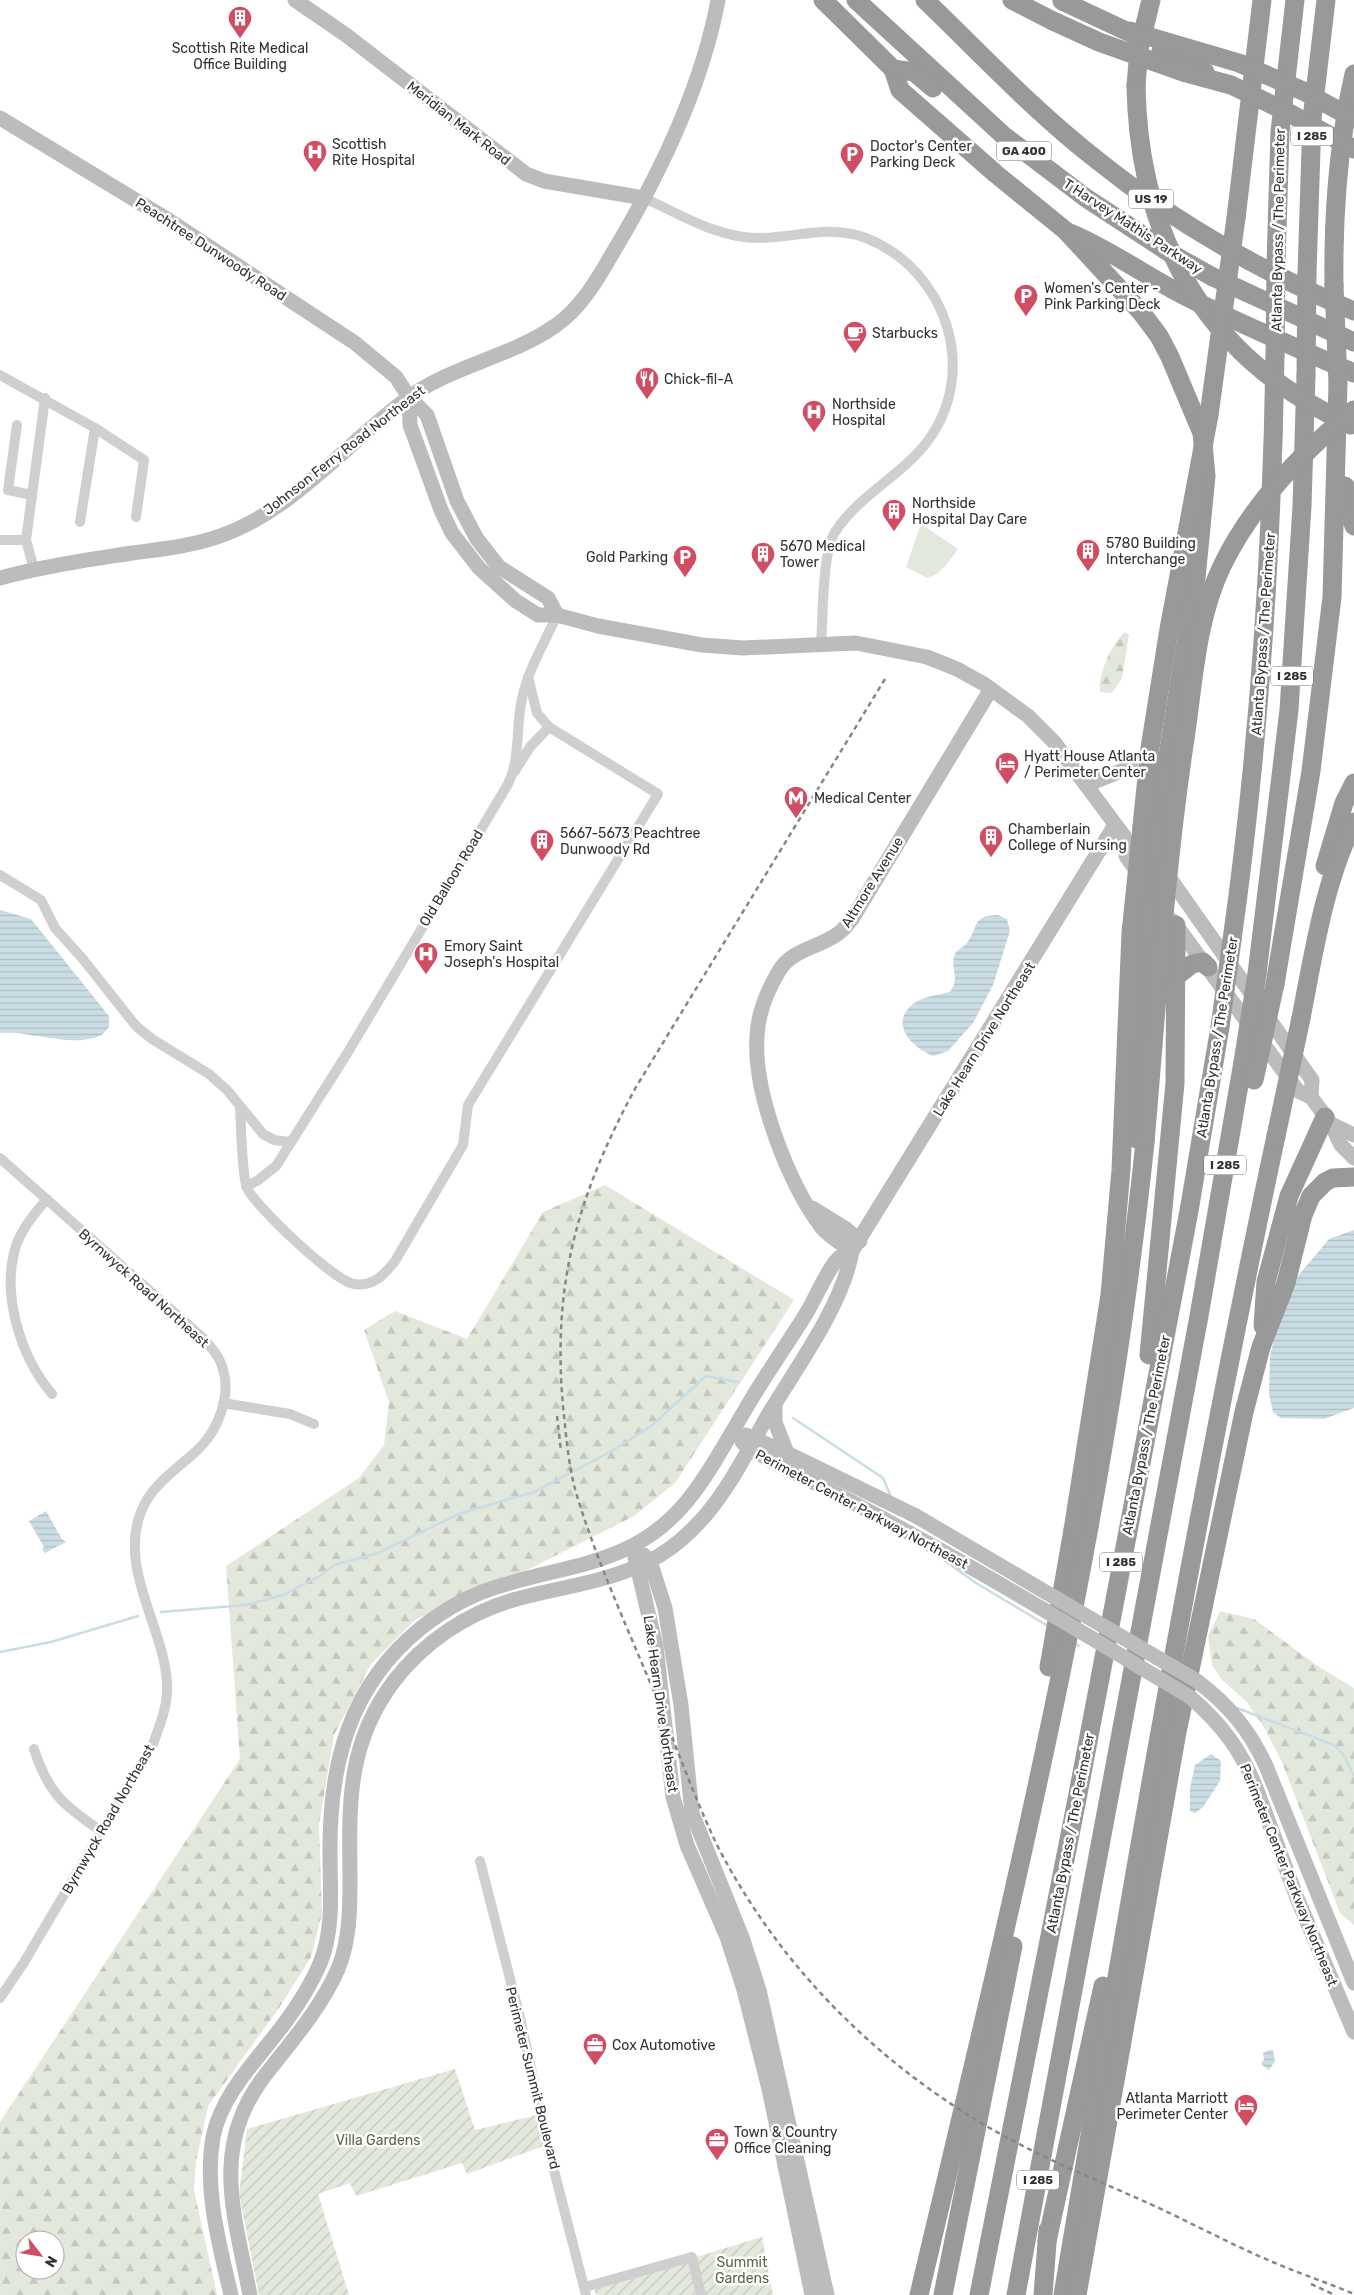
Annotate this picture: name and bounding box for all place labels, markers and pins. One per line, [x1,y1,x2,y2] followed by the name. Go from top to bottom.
[227,5,253,39] building icon: Scottish Rite Medical Office Building
[172,40,308,73] place label: Scottish Rite Medical Office Building
[332,136,415,169] place label: Scottish Rite Hospital
[870,138,972,171] place label: Doctor's Center Parking Deck
[302,139,328,173] hospital icon: Scottish Rite Hospital
[839,141,865,175] parking icon: Doctor's Center Parking Deck
[1044,280,1161,313] place label: Women's Center - Pink Parking Deck
[1013,283,1039,317] parking icon: Women's Center - Pink Parking Deck
[842,320,868,354] cafe icon: Starbucks
[872,325,938,342] place label: Starbucks
[634,366,660,400] restaurant icon: Chick-fil-A
[664,371,734,388] place label: Chick-fil-A
[832,396,896,429] place label: Northside Hospital
[801,399,827,433] hospital icon: Northside Hospital
[912,495,1027,528] place label: Northside Hospital Day Care
[881,498,907,532] building icon: Northside Hospital Day Care
[1106,535,1196,568] place label: 5780 Building Interchange
[780,538,865,571] place label: 5670 Medical Tower
[1075,538,1101,572] building icon: 5780 Building Interchange
[750,541,776,575] building icon: 5670 Medical Tower
[672,544,698,578] parking icon: Gold Parking
[586,549,668,566] place label: Gold Parking
[1024,748,1155,781] place label: Hyatt House Atlanta / Perimeter Center
[994,751,1020,785] hotel icon: Hyatt House Atlanta / Perimeter Center
[783,785,809,819] metro station icon: Medical Center
[814,790,912,807] place label: Medical Center
[1008,821,1127,854] place label: Chamberlain College of Nursing
[978,824,1004,858] building icon: Chamberlain College of Nursing
[560,825,701,858] place label: 5667-5673 Peachtree Dunwoody Rd
[529,828,555,862] building icon: 5667-5673 Peachtree Dunwoody Rd
[444,938,559,971] place label: Emory Saint Joseph's Hospital
[413,941,439,975] hospital icon: Emory Saint Joseph's Hospital
[582,2032,608,2066] office icon: Cox Automotive
[612,2037,716,2054] place label: Cox Automotive
[1116,2090,1229,2123] place label: Atlanta Marriott Perimeter Center
[1233,2093,1259,2127] hotel icon: Atlanta Marriott Perimeter Center
[734,2124,838,2157] place label: Town & Country Office Cleaning
[704,2127,730,2161] office icon: Town & Country Office Cleaning

